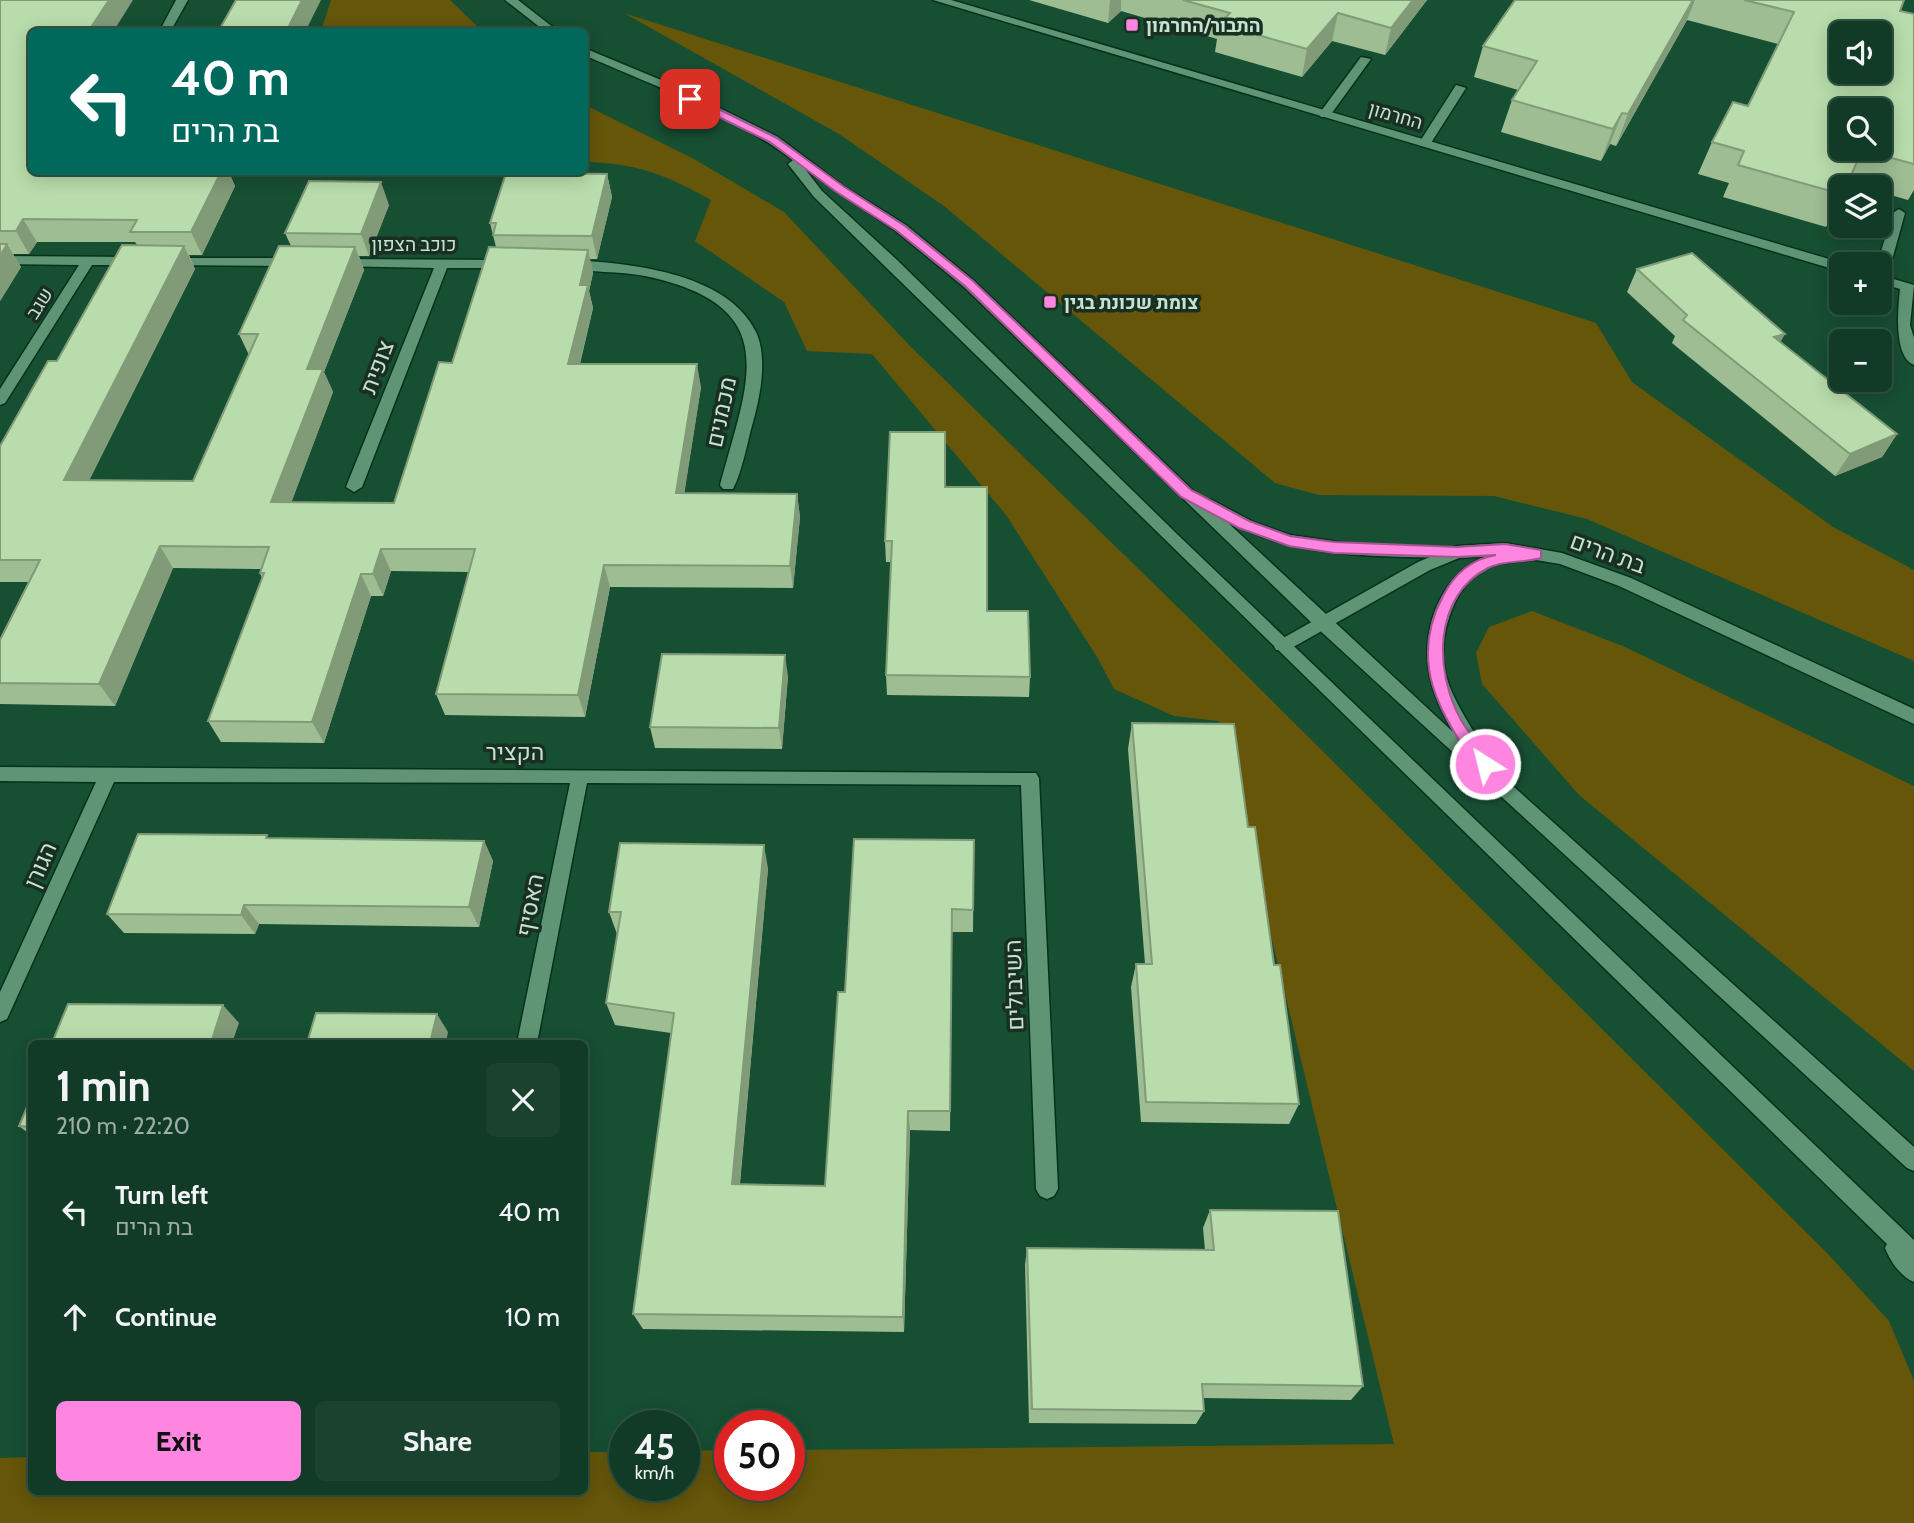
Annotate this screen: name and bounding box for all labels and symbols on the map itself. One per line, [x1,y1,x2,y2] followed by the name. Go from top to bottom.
[1146,14,1261,37] place label: התבור/החרמון
[1124,17,1140,33] marker: התבור/החרמון
[660,69,720,129] pin
[1366,97,1426,134] street label: החרמון
[372,233,456,256] street label: כוכב הצפון
[21,283,58,323] street label: שגב
[1064,291,1198,314] place label: צומת שכונת בגין
[1042,294,1058,310] marker: צומת שכונת בגין
[354,336,400,398] street label: צופית
[700,374,742,450] street label: מכמנים
[1567,527,1649,579] street label: בת הרים
[1448,727,1522,801] position arrow
[486,738,544,766] street label: הקציר
[18,838,62,892] street label: הגורן
[510,871,550,939] street label: האסיף
[998,939,1030,1031] street label: השיבולים
[714,1410,805,1501] speed limit sign: 50

